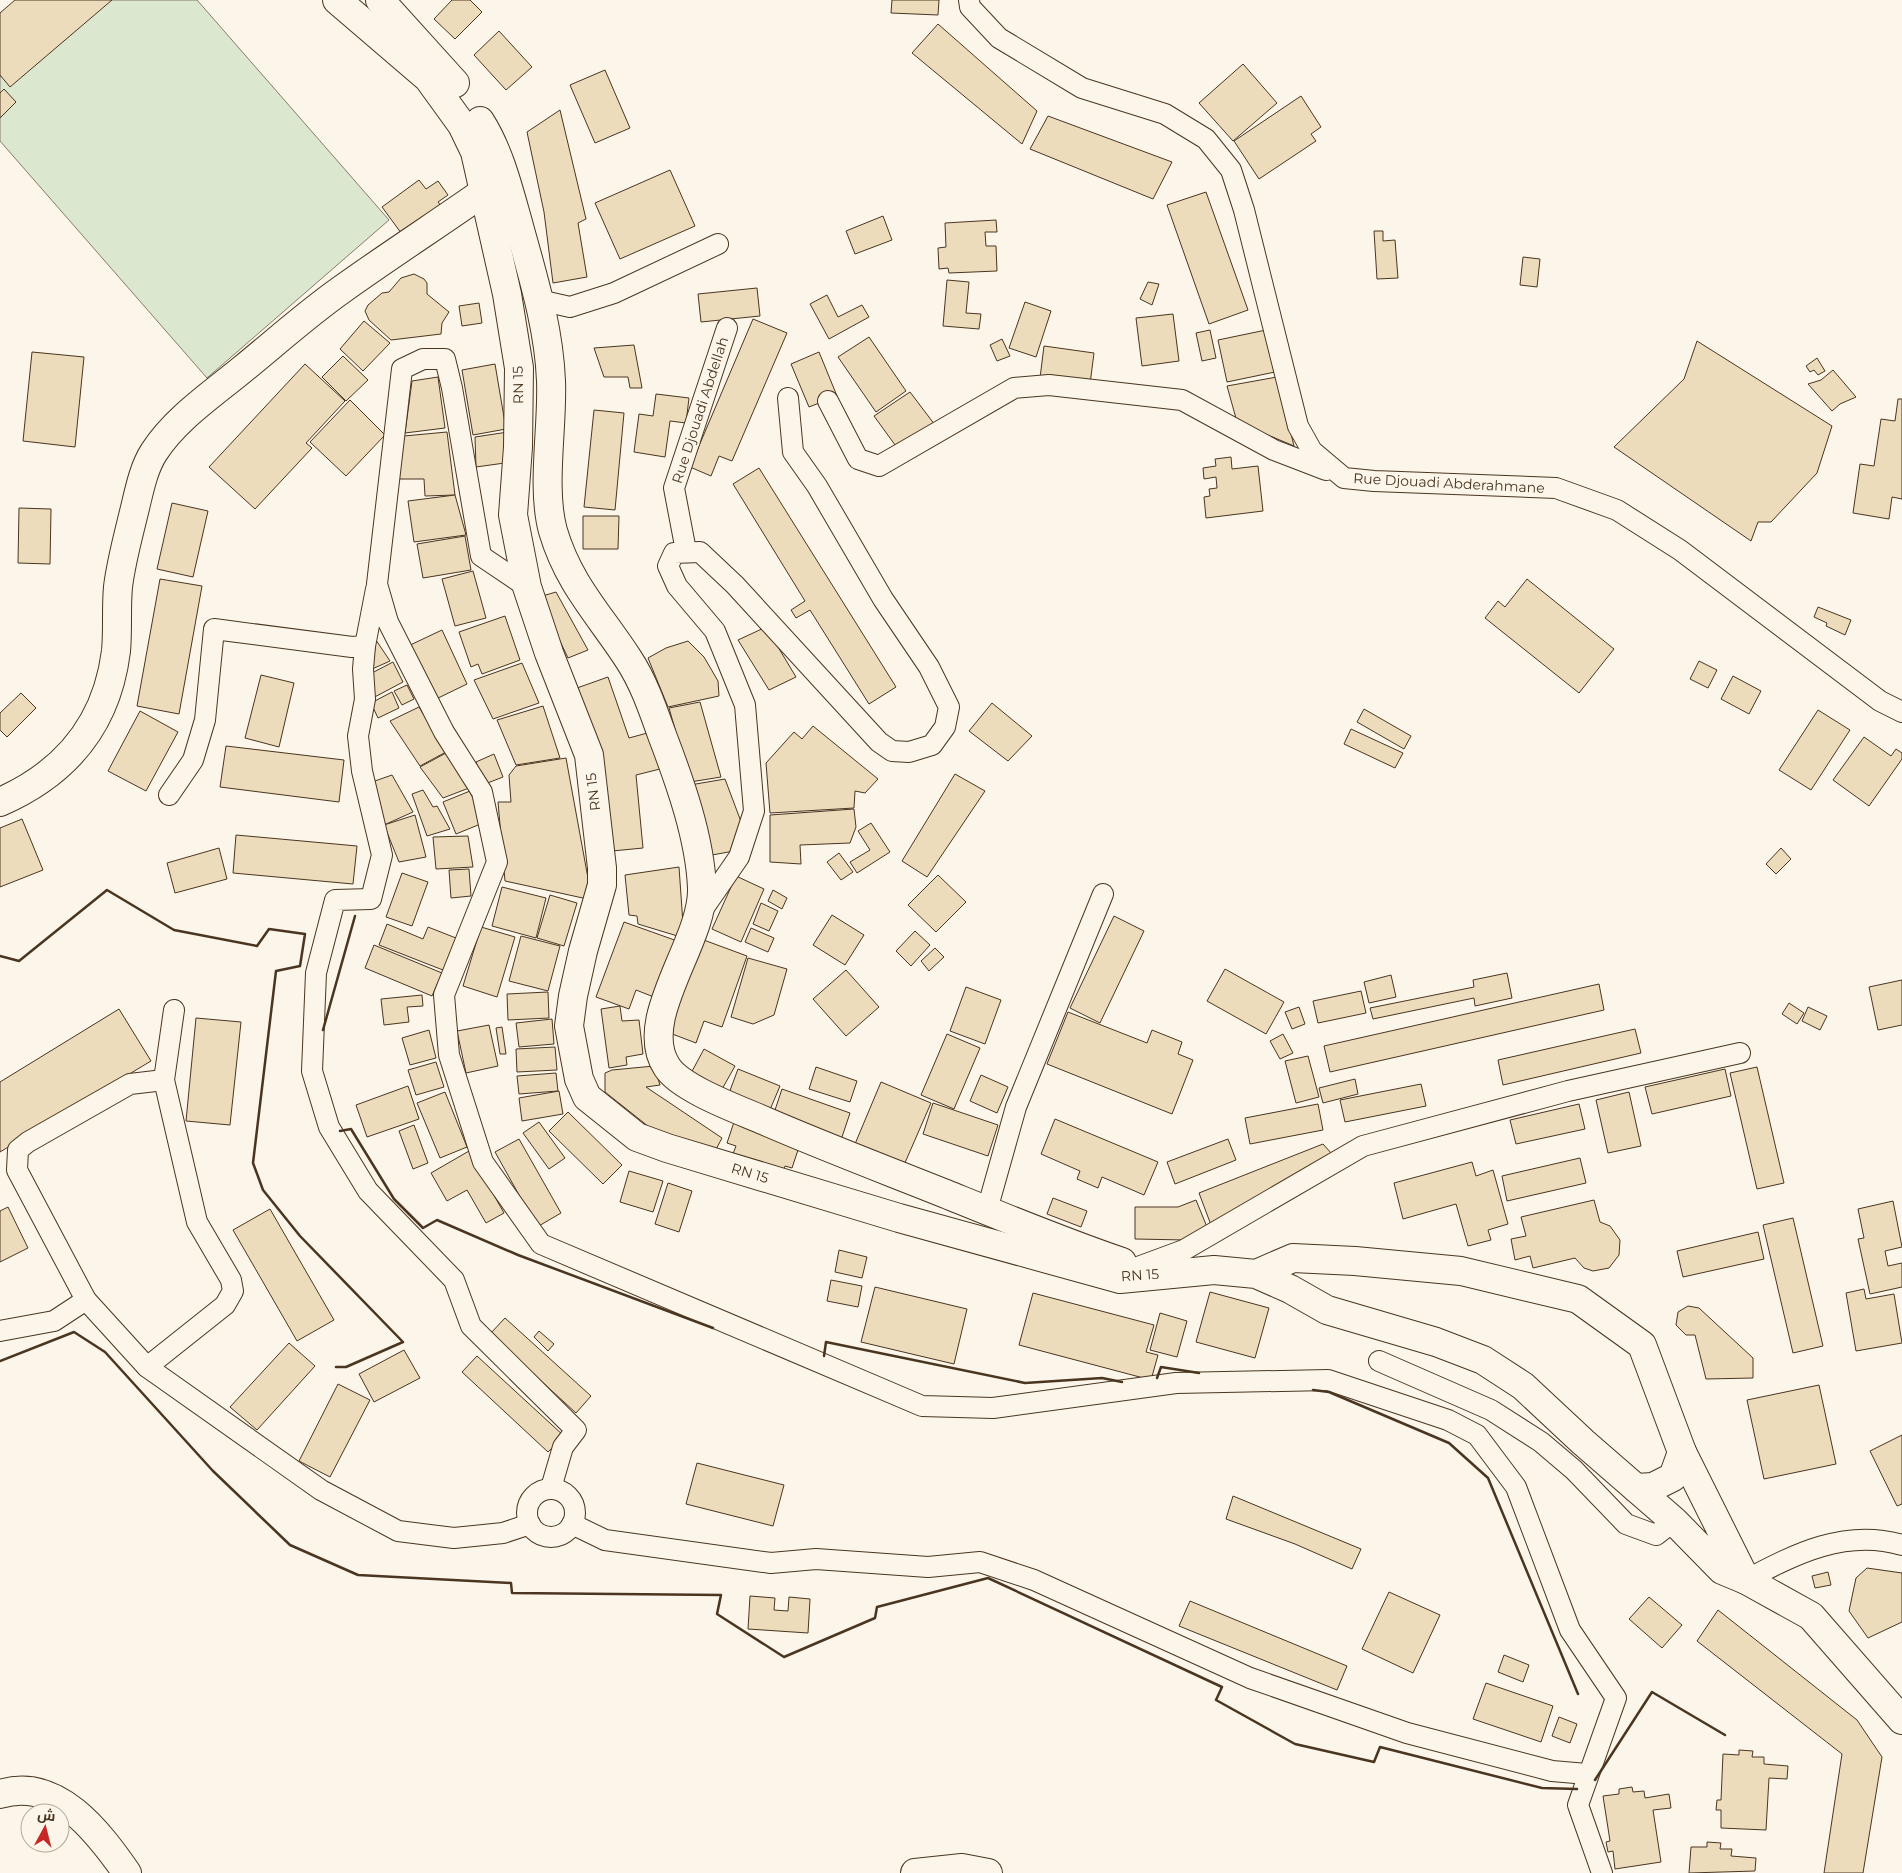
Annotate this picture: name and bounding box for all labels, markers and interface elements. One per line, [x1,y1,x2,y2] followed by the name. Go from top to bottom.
[668,334,732,486] street label: Rue Djouadi Abdellah
[509,366,527,404] street label: RN 15
[1353,469,1545,497] street label: Rue Djouadi Abderahmane
[582,772,604,812] street label: RN 15
[729,1159,771,1187] street label: RN 15
[1120,1265,1160,1285] street label: RN 15
[20,1803,70,1853] north arrow
[37,1805,57,1825] text: ش

